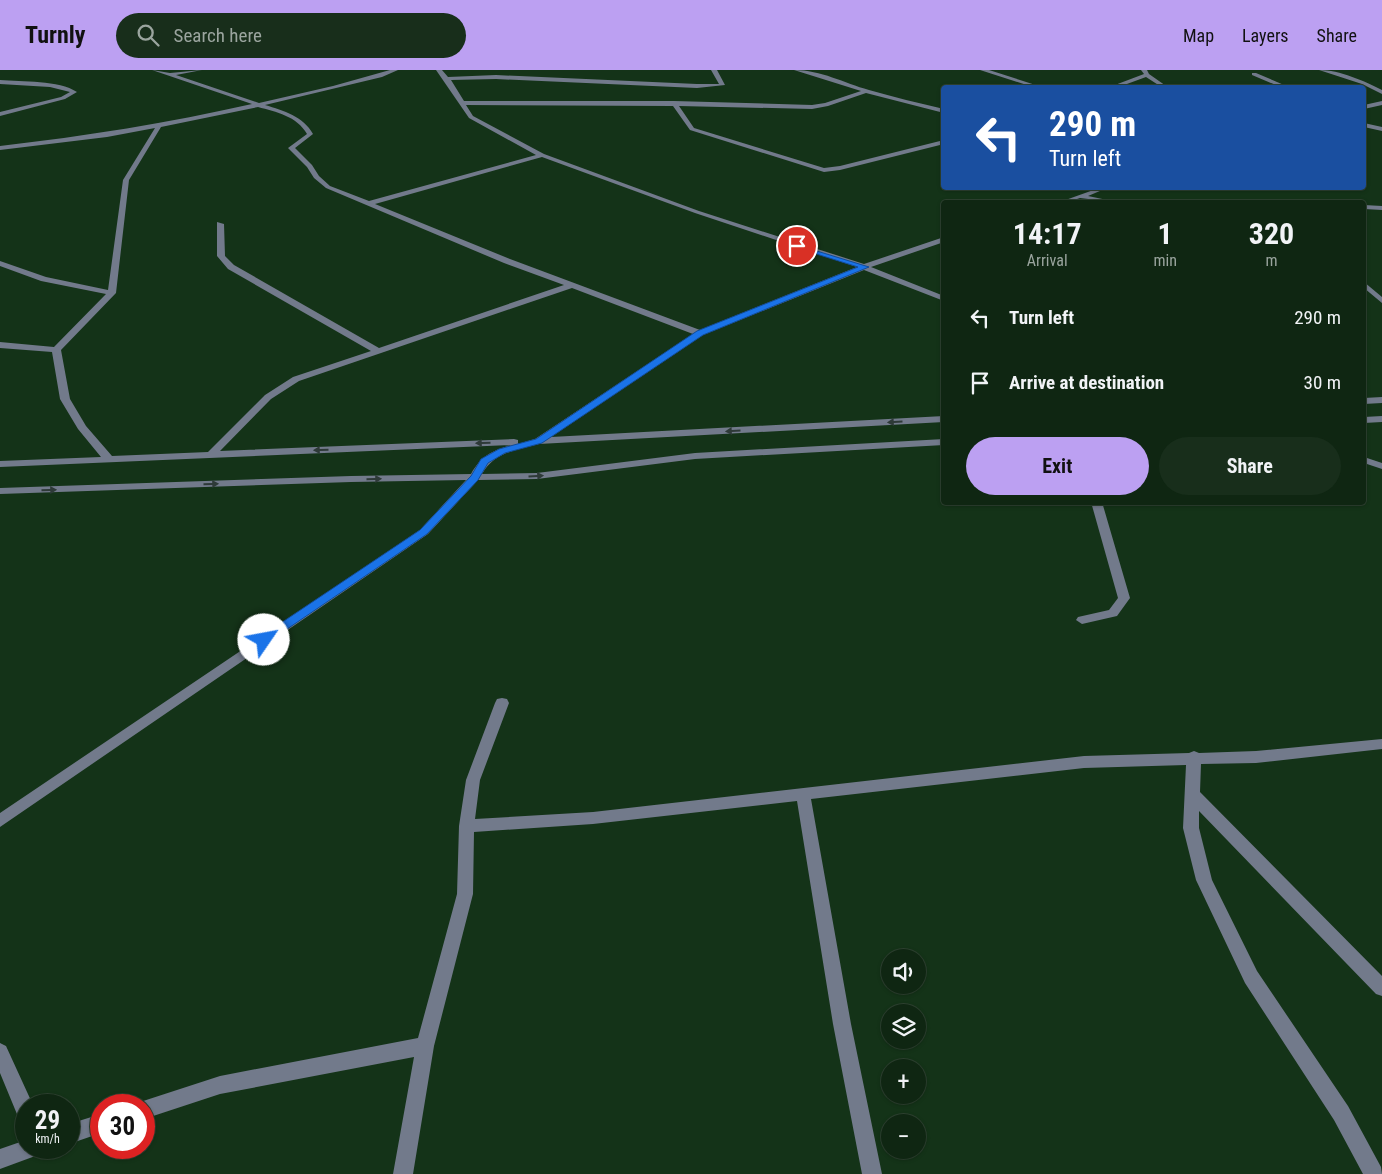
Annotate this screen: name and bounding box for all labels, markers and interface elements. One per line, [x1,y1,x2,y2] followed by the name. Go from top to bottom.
[116,13,466,58] search box
[25,21,86,49] text: Turnly
[134,21,162,49] icon: search
[174,24,262,47] text: Search here
[1183,25,1214,46] text: Map
[1242,25,1289,46] text: Layers
[1317,25,1357,46] text: Share
[1049,104,1136,145] text: 290 m
[966,105,1031,170] icon: left
[1049,146,1121,171] text: Turn left
[1013,216,1082,251] text: 14:17
[1158,216,1173,251] text: 1
[1249,216,1294,251] text: 320
[776,225,818,267] pin
[783,232,811,260] icon: arrive
[1027,251,1068,270] text: Arrival
[1153,251,1177,270] text: min
[1265,251,1277,270] text: m
[966,304,994,332] icon: left
[1009,306,1074,329] text: Turn left
[1294,306,1341,329] text: 290 m
[966,369,994,397] icon: arrive
[1009,371,1164,394] text: Arrive at destination
[1304,371,1341,394] text: 30 m
[887,419,903,427] one-way arrow
[725,427,741,435] one-way arrow
[966,437,1149,495] button: Exit
[1159,437,1341,495] button: Share
[475,440,491,448] one-way arrow
[312,446,328,454] one-way arrow
[528,471,544,479] one-way arrow
[366,475,382,483] one-way arrow
[203,480,219,488] one-way arrow
[41,485,57,493] one-way arrow
[237,613,289,665] position arrow
[881,949,926,1159] map controls
[881,949,926,994] button: sound
[881,1004,926,1049] button: layers
[881,1059,926,1104] button: +
[90,1094,155,1159] speed limit sign: 30
[35,1106,60,1135] text: 29
[881,1114,926,1159] button: −
[35,1132,60,1146] text: km/h

